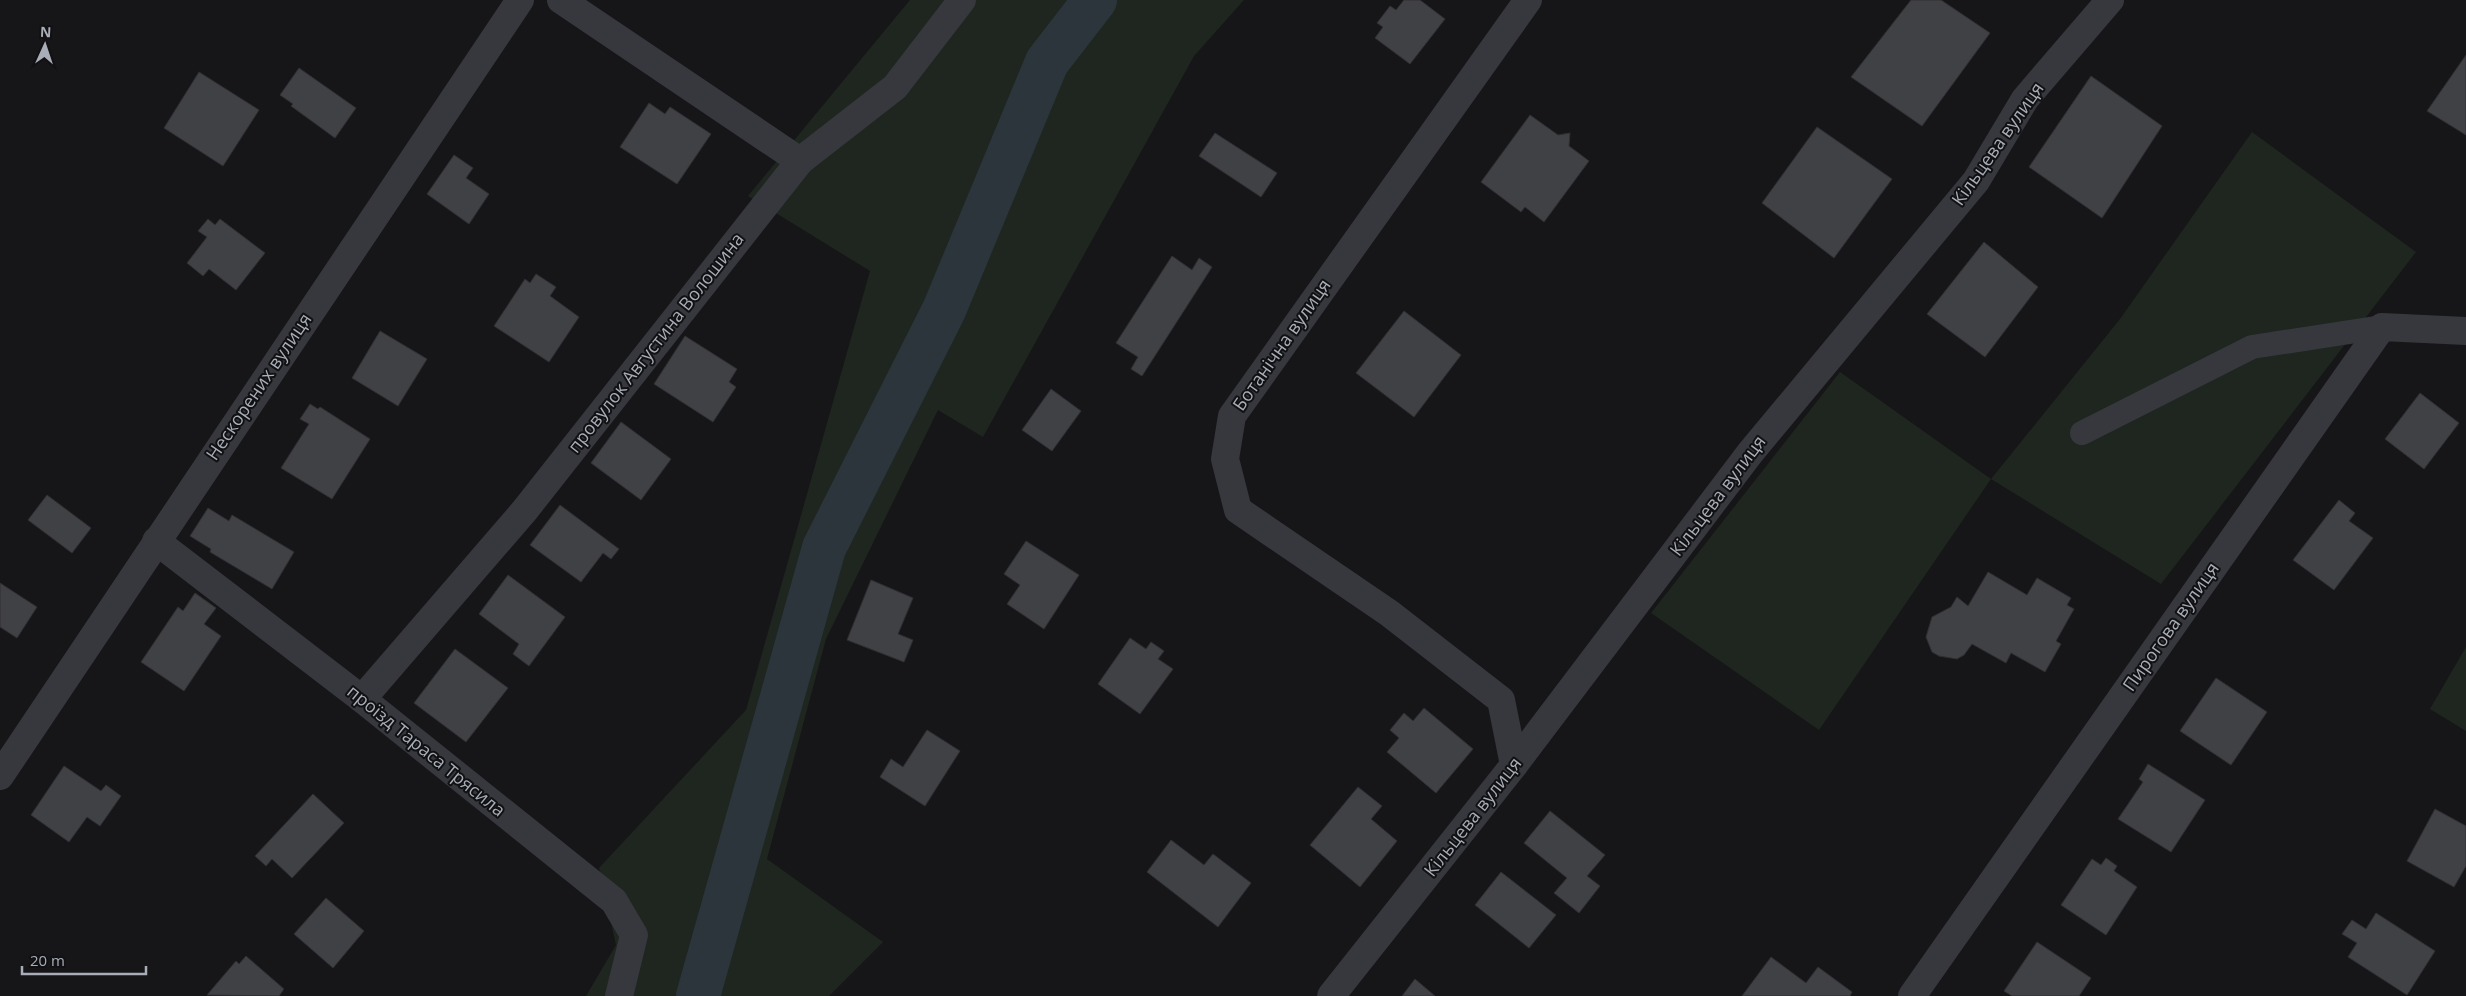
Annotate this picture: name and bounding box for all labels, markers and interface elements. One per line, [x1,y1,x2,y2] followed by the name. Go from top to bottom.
[20,20,70,70] north arrow
[40,22,52,41] text: N
[1946,77,2049,210] street label: Кільцева вулиця
[562,227,749,457] street label: провулок Августина Волошина
[1227,274,1336,415] street label: Ботанічна вулиця
[200,308,316,465] street label: Нескорених вулиця
[1664,430,1770,561] street label: Кільцева вулиця
[2117,557,2224,696] street label: Пирогова вулиця
[343,679,511,821] street label: проїзд Тараса Трясила
[1418,752,1526,881] street label: Кільцева вулиця
[22,944,146,976] scale bar
[30,950,65,970] text: 20 m

